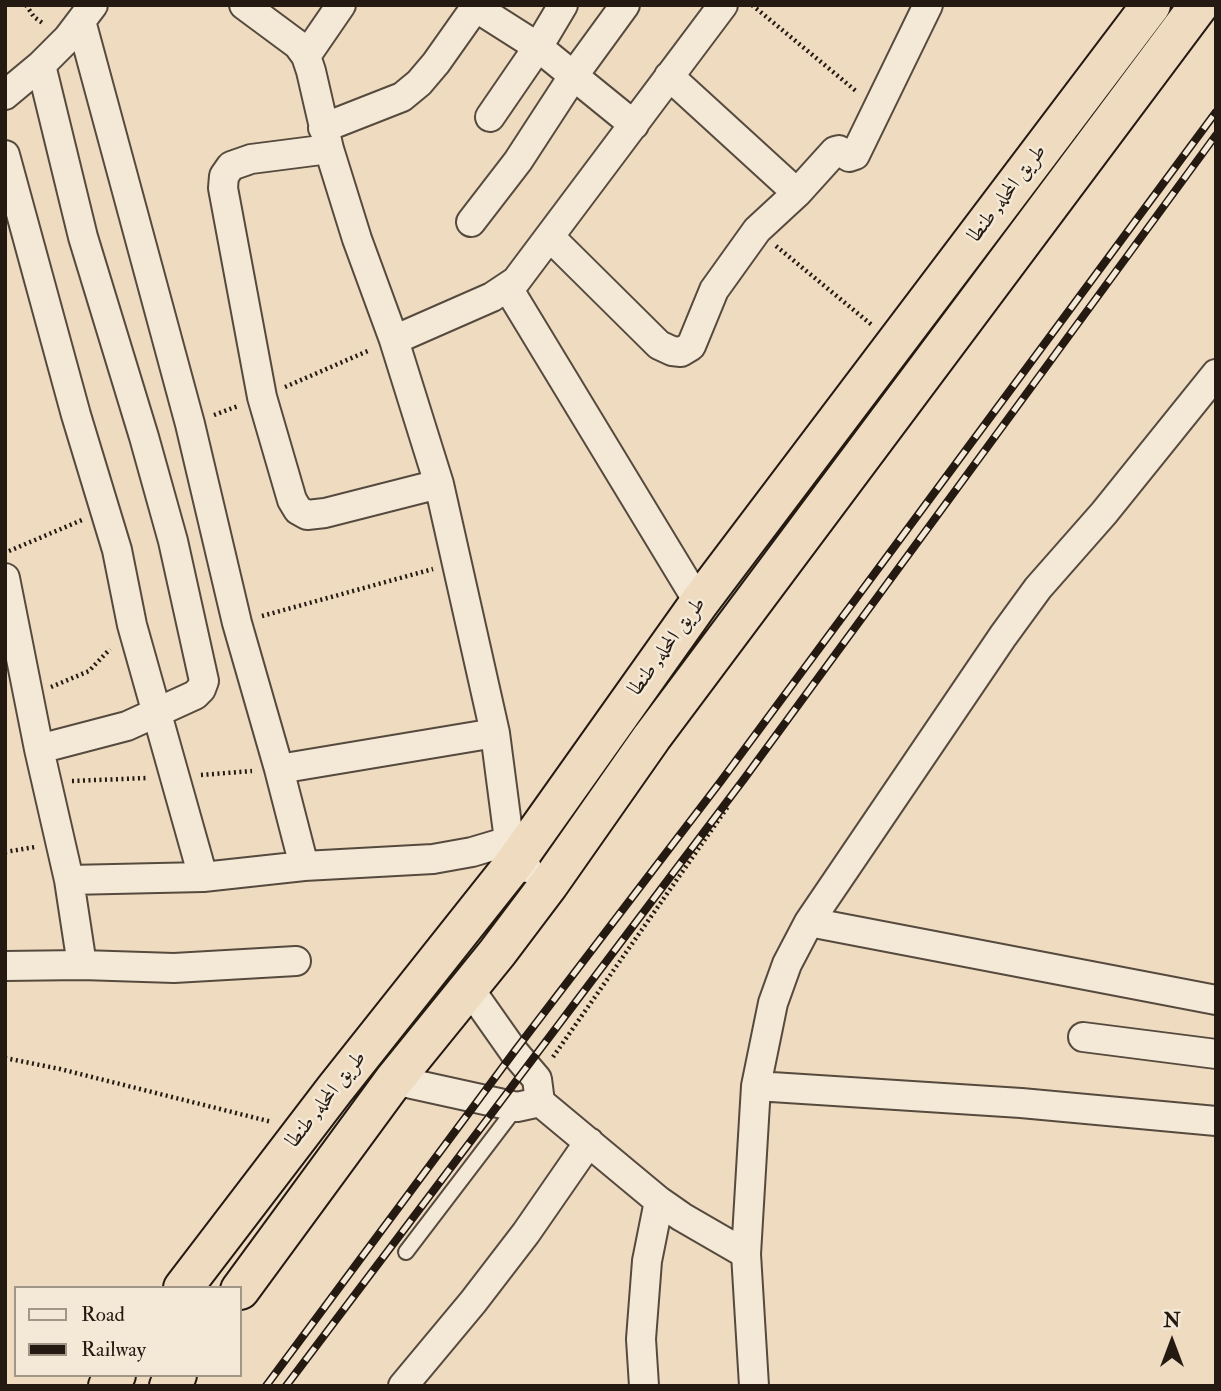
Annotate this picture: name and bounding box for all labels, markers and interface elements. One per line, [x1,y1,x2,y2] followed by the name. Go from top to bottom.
[963,140,1053,248] street label: طريق المحله, طنطا
[624,593,712,701] street label: طريق المحله, طنطا
[281,1047,373,1153] street label: طريق المحله, طنطا
[14,1286,242,1377] legend
[81,1301,125,1328] text: Road
[1137,1307,1207,1377] north arrow
[1163,1309,1181,1333] text: N
[81,1336,146,1363] text: Railway

